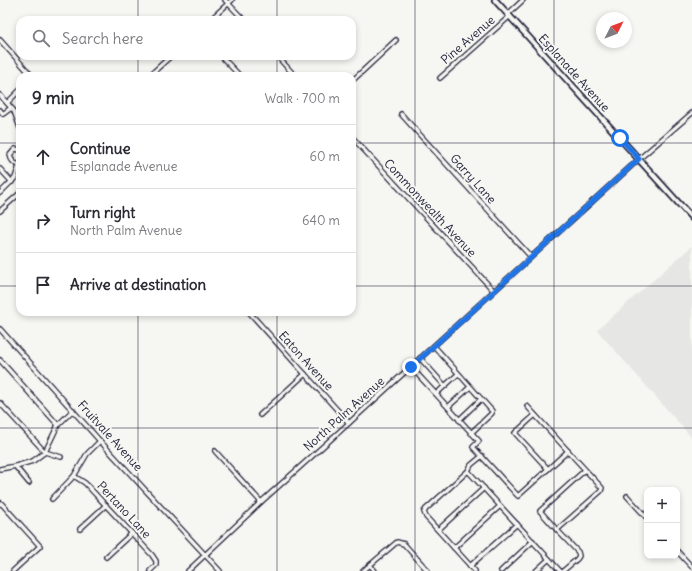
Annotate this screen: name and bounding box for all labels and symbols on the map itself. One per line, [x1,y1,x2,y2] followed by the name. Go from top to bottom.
[438,12,498,67] street label: Pine Avenue
[596,12,632,48] north arrow
[536,31,613,115] street label: Esplanade Avenue
[611,129,629,147] route start
[447,151,500,207] street label: Garry Lane
[381,155,480,260] street label: Commonwealth Avenue
[276,328,337,393] street label: Eaton Avenue
[402,358,420,376] route end
[300,373,387,454] street label: North Palm Avenue
[75,397,146,474] street label: Fruitvale Avenue
[94,478,154,541] street label: Pertano Lane

